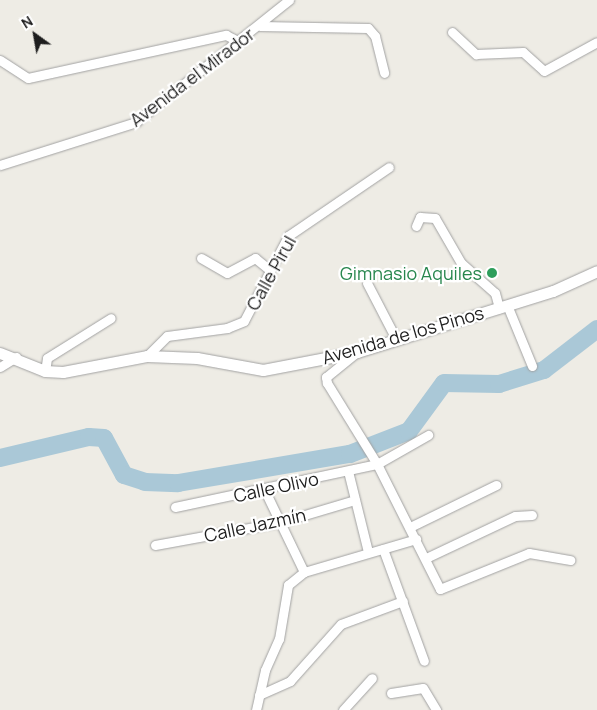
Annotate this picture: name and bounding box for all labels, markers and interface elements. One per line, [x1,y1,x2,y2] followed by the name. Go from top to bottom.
[10,10,60,60] north arrow
[17,11,36,33] text: N
[125,23,259,131] street label: Avenida el Mirador
[242,232,300,314] street label: Calle Pirul
[340,262,482,284] place label: Gimnasio Aquiles
[486,267,498,279] marker: Gimnasio Aquiles
[320,302,486,368] street label: Avenida de los Pinos
[232,467,320,507] street label: Calle Olivo
[202,504,308,546] street label: Calle Jazmín

